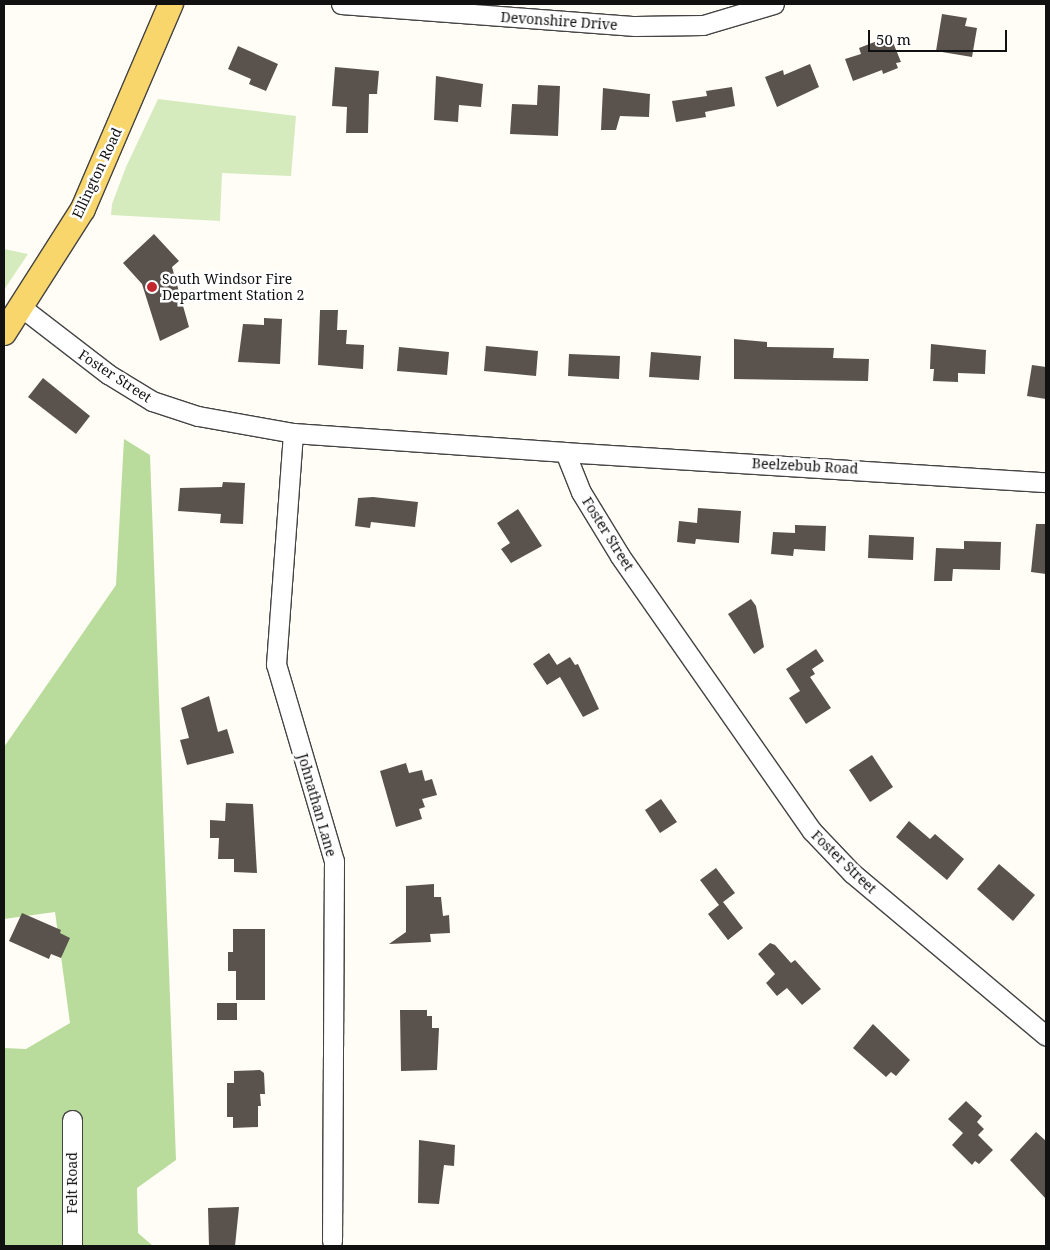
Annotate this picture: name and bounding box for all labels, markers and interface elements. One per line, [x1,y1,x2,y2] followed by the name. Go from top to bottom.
[500,9,618,33] street label: Devonshire Drive
[870,20,1009,52] scale bar
[876,29,911,49] text: 50 m
[69,125,125,221] street label: Ellington Road
[162,271,304,304] place label: South Windsor Fire Department Station 2
[146,281,158,293] marker: South Windsor Fire Department Station 2
[75,346,155,406] street label: Foster Street
[751,455,859,477] street label: Beelzebub Road
[579,494,637,574] street label: Foster Street
[294,752,340,858] street label: Johnathan Lane
[808,827,880,897] street label: Foster Street
[64,1152,80,1214] street label: Felt Road

